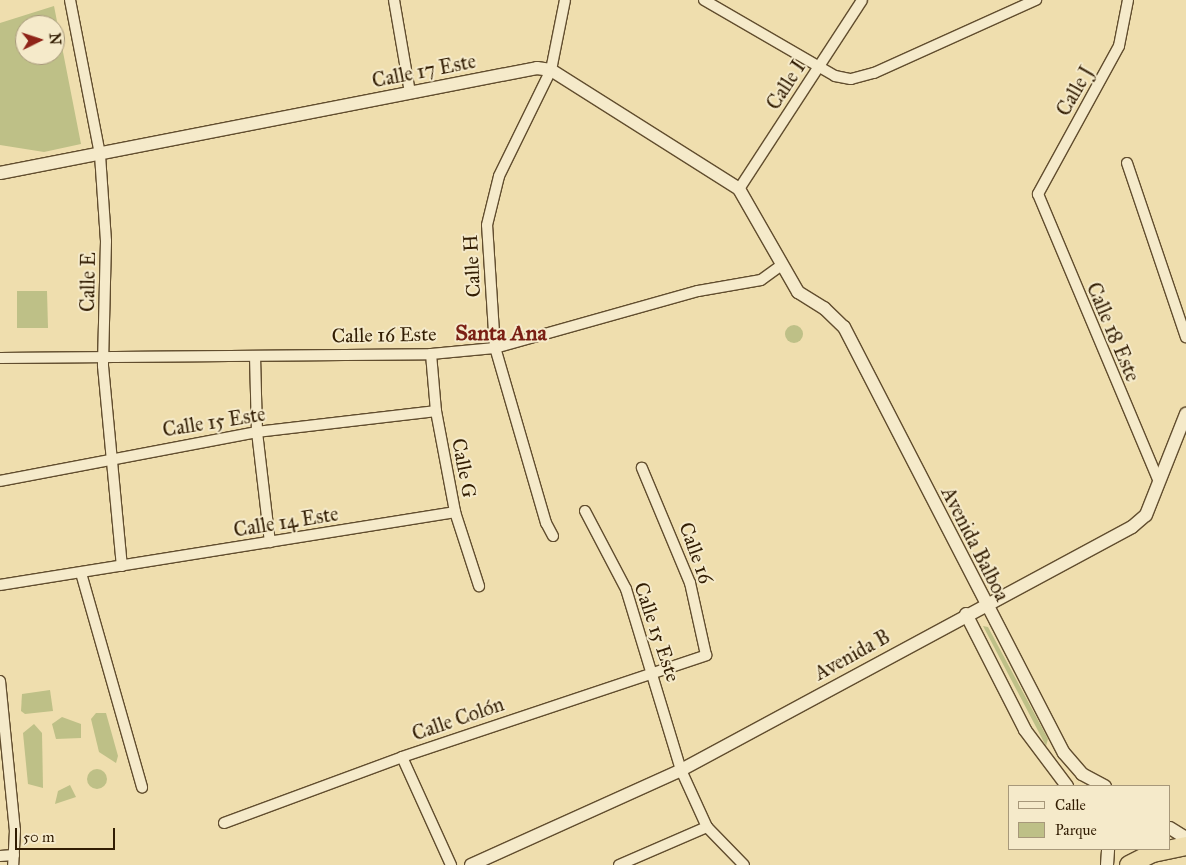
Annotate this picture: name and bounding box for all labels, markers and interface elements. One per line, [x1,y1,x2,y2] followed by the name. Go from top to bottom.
[15,15,65,65] north arrow
[46,32,63,46] text: N
[370,49,478,93] street label: Calle 17 Este
[761,56,811,114] street label: Calle I
[1051,62,1099,120] street label: Calle J
[458,234,486,298] street label: Calle H
[75,252,101,312] street label: Calle E
[1081,279,1145,385] street label: Calle 18 Este
[455,320,547,346] district label: Santa Ana
[331,322,437,348] street label: Calle 16 Este
[161,402,267,442] street label: Calle 15 Este
[446,436,482,500] street label: Calle G
[936,483,1014,605] street label: Avenida Balboa
[232,502,340,542] street label: Calle 14 Este
[674,519,718,587] street label: Calle 16
[629,579,685,685] street label: Calle 15 Este
[810,624,894,686] street label: Avenida B
[409,692,507,746] street label: Calle Colón
[1008,785,1171,850] legend
[1055,796,1086,814] text: Calle
[18,818,118,850] scale bar
[1055,821,1097,839] text: Parque
[23,828,55,846] text: 50 m

